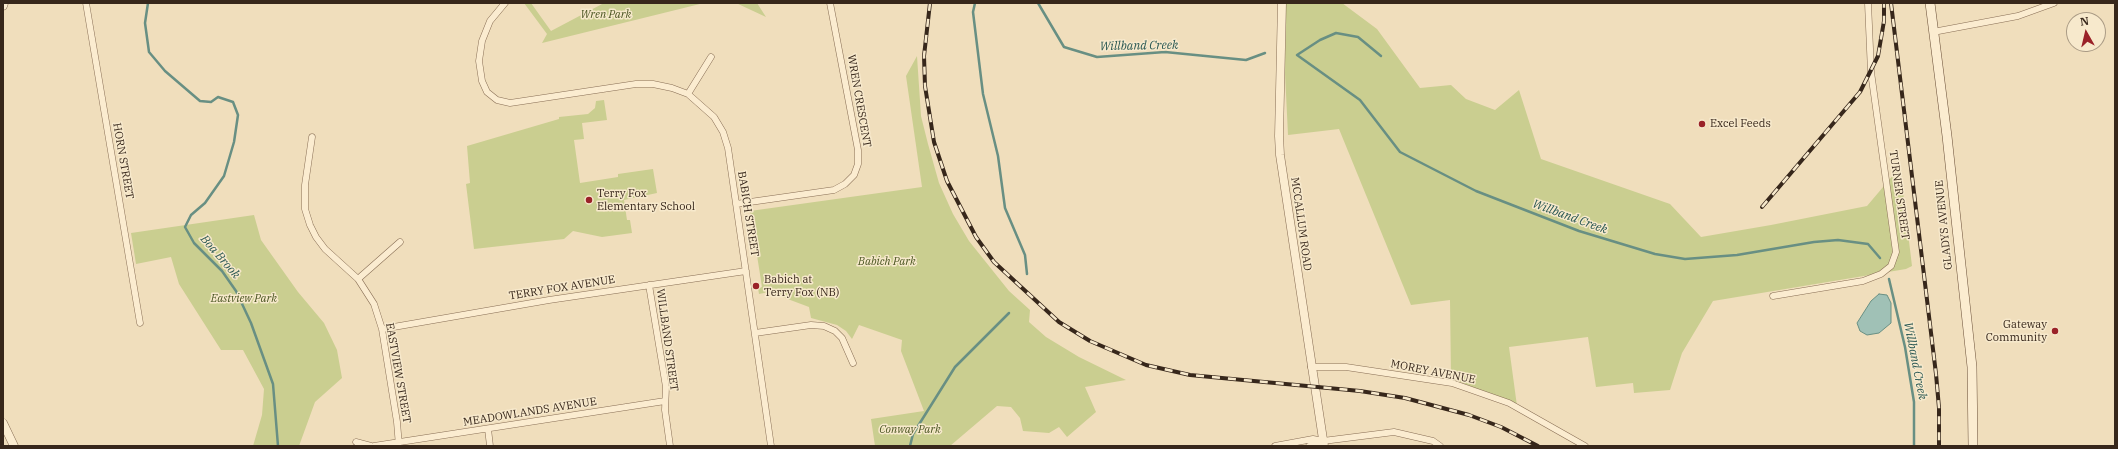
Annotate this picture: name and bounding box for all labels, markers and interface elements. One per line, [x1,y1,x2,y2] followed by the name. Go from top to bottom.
[581,8,631,22] park label: Wren Park
[2066,12,2106,52] north arrow
[2079,14,2090,29] text: N
[1099,38,1179,54] water label: Willband Creek
[844,53,874,149] street label: WREN CRESCENT
[1710,117,1771,131] place label: Excel Feeds
[1697,119,1707,129] marker: Excel Feeds
[110,122,136,200] street label: HORN STREET
[1886,149,1912,241] street label: TURNER STREET
[735,170,761,258] street label: BABICH STREET
[1288,176,1314,272] street label: MCCALLUM ROAD
[1933,179,1955,271] street label: GLADYS AVENUE
[597,187,695,213] place label: Terry Fox Elementary School
[584,195,594,205] marker: Terry Fox Elementary School
[1531,197,1609,237] water label: Willband Creek
[197,232,243,282] water label: Boa Brook
[858,255,916,269] park label: Babich Park
[508,273,616,303] street label: TERRY FOX AVENUE
[764,273,839,299] place label: Babich at Terry Fox (NB)
[751,281,761,291] marker: Babich at Terry Fox (NB)
[653,288,681,392] street label: WILLBAND STREET
[211,292,277,306] park label: Eastview Park
[1986,318,2047,344] place label: Gateway Community
[1900,321,1930,401] water label: Willband Creek
[383,322,413,424] street label: EASTVIEW STREET
[2050,326,2060,336] marker: Gateway Community
[1389,357,1477,387] street label: MOREY AVENUE
[462,395,598,429] street label: MEADOWLANDS AVENUE
[879,423,941,437] park label: Conway Park

